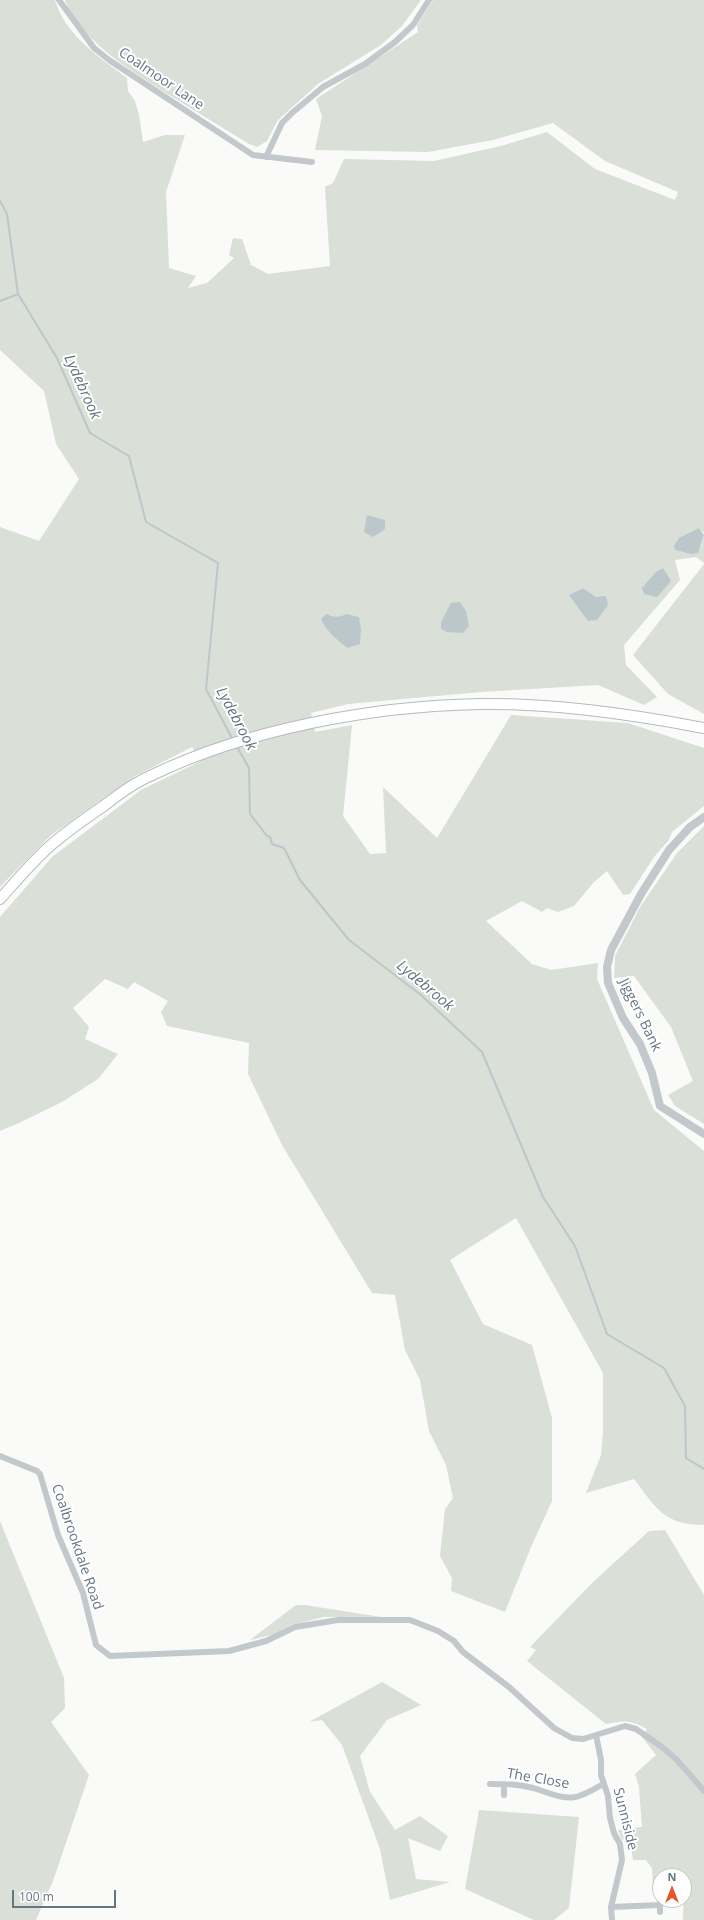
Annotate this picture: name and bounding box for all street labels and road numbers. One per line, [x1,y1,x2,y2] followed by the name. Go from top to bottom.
[115,44,207,114] street label: Coalmoor Lane
[615,976,665,1054] street label: Jiggers Bank
[48,1482,106,1612] street label: Coalbrookdale Road
[505,1765,571,1793] street label: The Close
[609,1786,641,1852] street label: Sunniside

